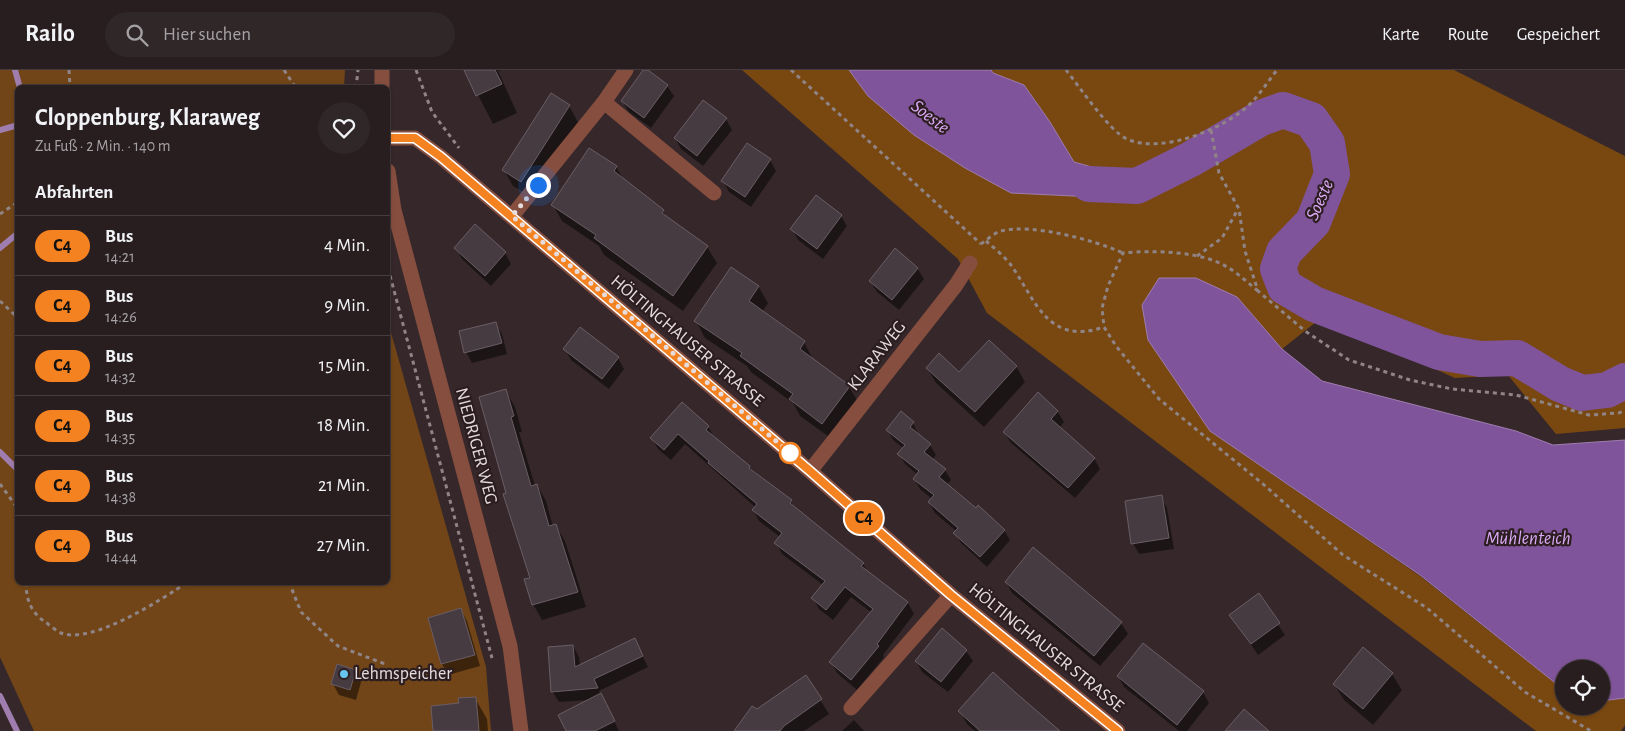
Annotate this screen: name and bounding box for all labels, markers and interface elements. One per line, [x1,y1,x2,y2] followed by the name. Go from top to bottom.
[105,12,455,57] search box
[123,21,151,49] icon: search
[25,22,75,46] text: Railo
[163,25,251,44] text: Hier suchen
[1382,26,1419,44] text: Karte
[1447,26,1489,44] text: Route
[1517,26,1600,44] text: Gespeichert
[907,96,953,138] water label: Soeste
[318,102,370,154] button: heart
[35,106,260,130] text: Cloppenburg, Klaraweg
[35,138,171,154] text: Zu Fuß · 2 Min. · 140 m
[526,173,551,198] your location
[1303,177,1337,223] water label: Soeste
[35,183,113,202] text: Abfahrten
[105,227,133,246] text: Bus
[324,236,370,255] text: 4 Min.
[53,237,72,255] text: C4
[105,249,135,265] text: 14:21
[607,270,768,410] street label: HÖLTINGHAUSER STRASSE
[105,287,133,306] text: Bus
[324,296,370,315] text: 9 Min.
[53,297,72,315] text: C4
[105,309,137,325] text: 14:26
[844,318,910,394] street label: KLARAWEG
[105,347,133,366] text: Bus
[319,356,370,375] text: 15 Min.
[53,357,72,375] text: C4
[105,369,136,385] text: 14:32
[452,386,500,506] street label: NIEDRIGER WEG
[105,407,133,426] text: Bus
[318,416,370,435] text: 18 Min.
[53,417,72,435] text: C4
[105,429,135,445] text: 14:35
[779,442,801,464] unlabelled marker
[105,467,133,486] text: Bus
[318,476,370,495] text: 21 Min.
[53,477,72,495] text: C4
[105,489,136,505] text: 14:38
[842,502,886,534] line badge: C4
[855,509,873,527] text: C4
[105,527,133,546] text: Bus
[1485,529,1571,548] water label: Mühlenteich
[317,536,370,555] text: 27 Min.
[53,537,72,555] text: C4
[105,549,137,565] text: 14:44
[965,579,1128,716] street label: HÖLTINGHAUSER STRASSE
[1555,660,1610,715] map controls
[1555,660,1610,715] button: locate
[354,665,452,683] place label: Lehmspeicher
[338,668,350,680] marker: Lehmspeicher

